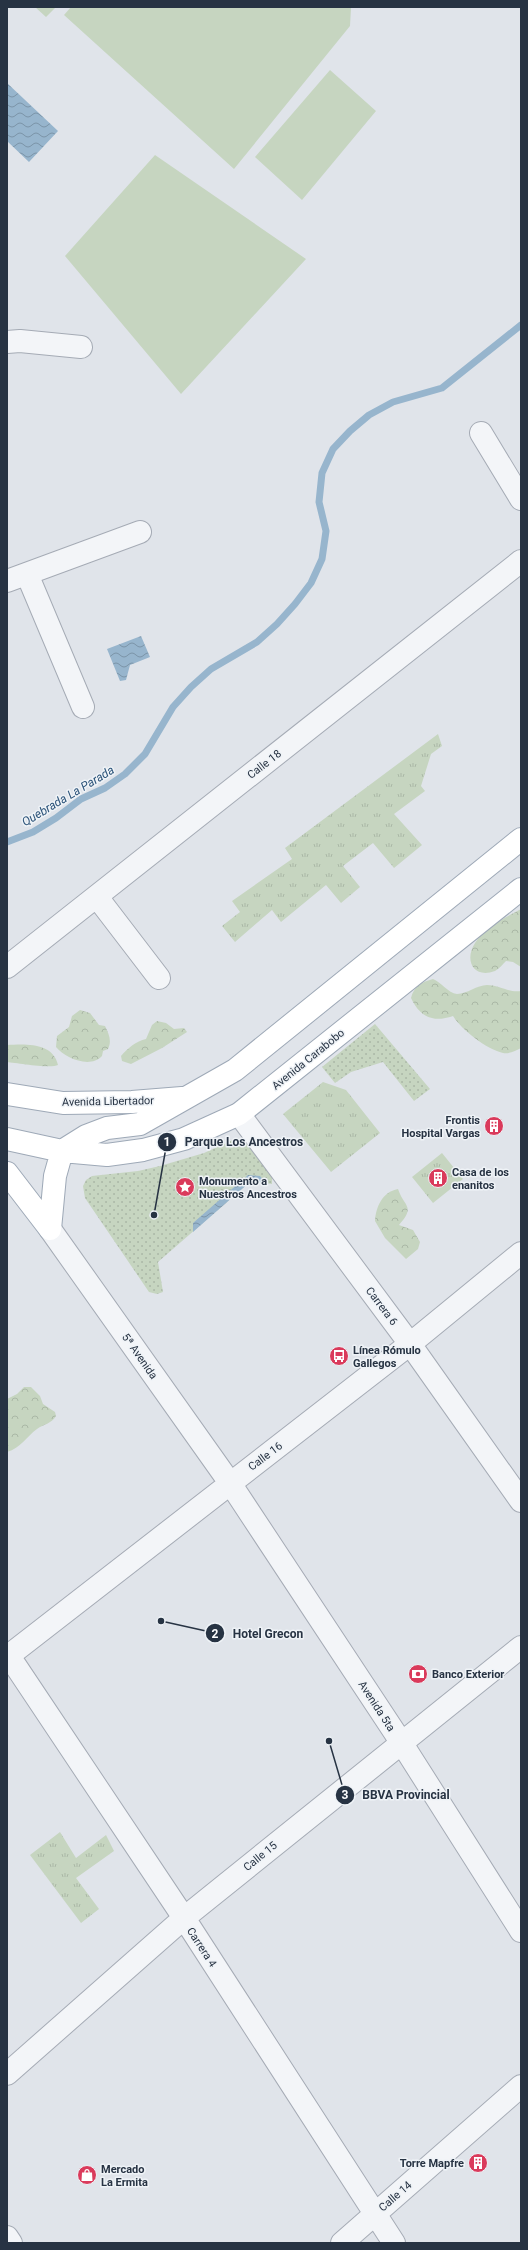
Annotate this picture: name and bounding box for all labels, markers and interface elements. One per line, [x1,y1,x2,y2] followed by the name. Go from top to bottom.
[245,747,284,782] street label: Calle 18
[19,763,117,829] water label: Quebrada La Parada
[270,1026,347,1093] street label: Avenida Carabobo
[62,1094,154,1109] street label: Avenida Libertador
[401,1114,480,1140] place label: Frontis Hospital Vargas
[483,1115,505,1137] building icon: Frontis Hospital Vargas
[157,1130,312,1154] callout: Parque Los Ancestros
[164,1135,170,1149] text: 1
[185,1135,303,1149] text: Parque Los Ancestros
[452,1166,509,1192] place label: Casa de los enanitos
[427,1167,449,1189] building icon: Casa de los enanitos
[199,1175,297,1201] place label: Monumento a Nuestros Ancestros
[174,1176,196,1198] place icon: Monumento a Nuestros Ancestros
[363,1285,400,1328] street label: Carrera 6
[119,1331,160,1382] street label: 5ª Avenida
[353,1344,421,1370] place label: Línea Rómulo Gallegos
[328,1345,350,1367] bus stop icon: Línea Rómulo Gallegos
[246,1439,285,1473] street label: Calle 16
[205,1621,312,1645] callout: Hotel Grecon
[212,1627,219,1641] text: 2
[233,1627,304,1641] text: Hotel Grecon
[407,1663,429,1685] bank icon: Banco Exterior
[432,1668,504,1681] place label: Banco Exterior
[355,1679,398,1734] street label: Avenida 5ta
[335,1783,458,1807] callout: BBVA Provincial
[342,1788,349,1802] text: 3
[362,1788,450,1802] text: BBVA Provincial
[241,1839,280,1874] street label: Calle 15
[184,1925,219,1970] street label: Carrera 4
[467,2152,489,2174] building icon: Torre Mapfre
[400,2157,464,2170] place label: Torre Mapfre
[101,2163,148,2189] place label: Mercado La Ermita
[76,2164,98,2186] shop icon: Mercado La Ermita
[376,2179,414,2214] street label: Calle 14

